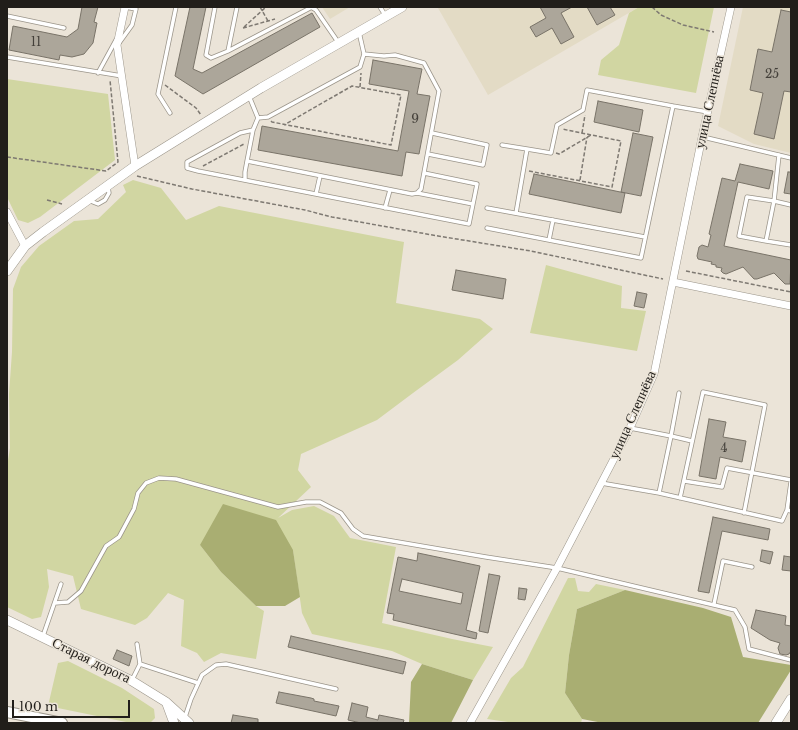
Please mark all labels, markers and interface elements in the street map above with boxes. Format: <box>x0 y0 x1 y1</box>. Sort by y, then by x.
house number: 11 <box>31 36 41 50</box>
street label: улица Слепнёва <box>692 54 728 150</box>
house number: 25 <box>765 68 779 82</box>
house number: 9 <box>411 113 419 127</box>
street label: улица Слепнёва <box>606 368 660 462</box>
house number: 4 <box>720 442 728 456</box>
street label: Старая дорога <box>49 635 133 687</box>
scale bar <box>14 692 132 718</box>
text: 100 m <box>19 699 58 714</box>

